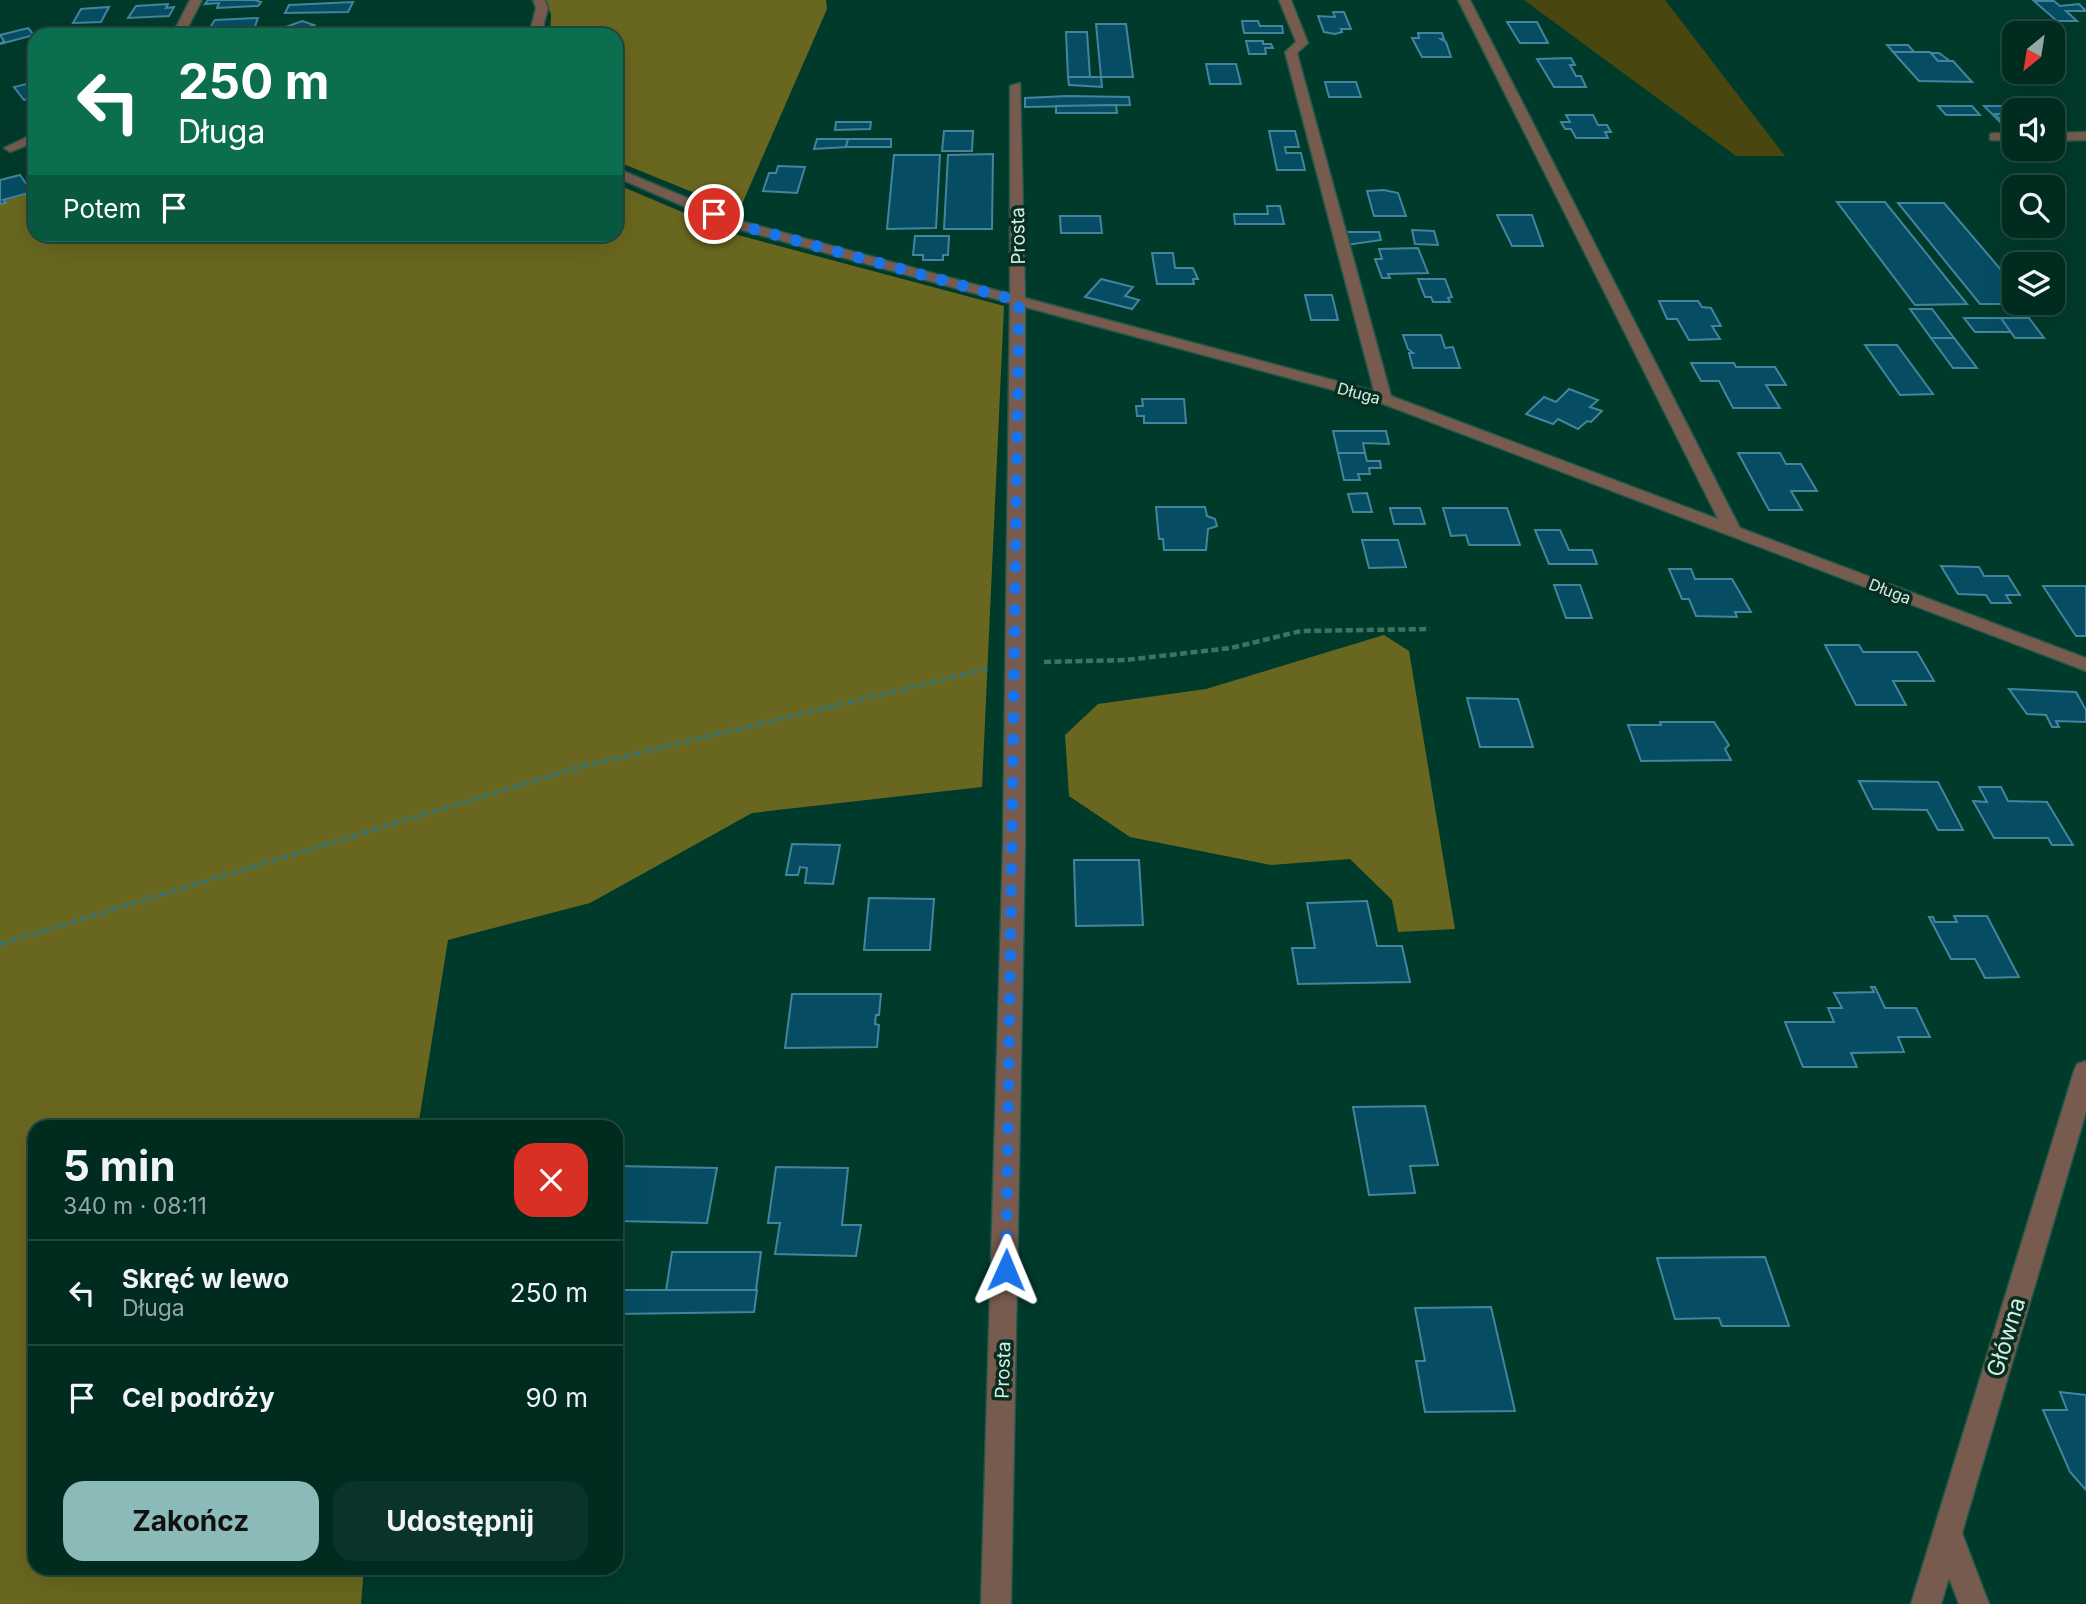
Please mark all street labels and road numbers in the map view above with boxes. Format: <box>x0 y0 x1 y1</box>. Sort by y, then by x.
street label: Prosta <box>1006 207 1030 265</box>
street label: Długa <box>1335 378 1383 408</box>
street label: Długa <box>1866 574 1914 608</box>
street label: Główna <box>1981 1294 2031 1380</box>
street label: Prosta <box>991 1341 1015 1399</box>

